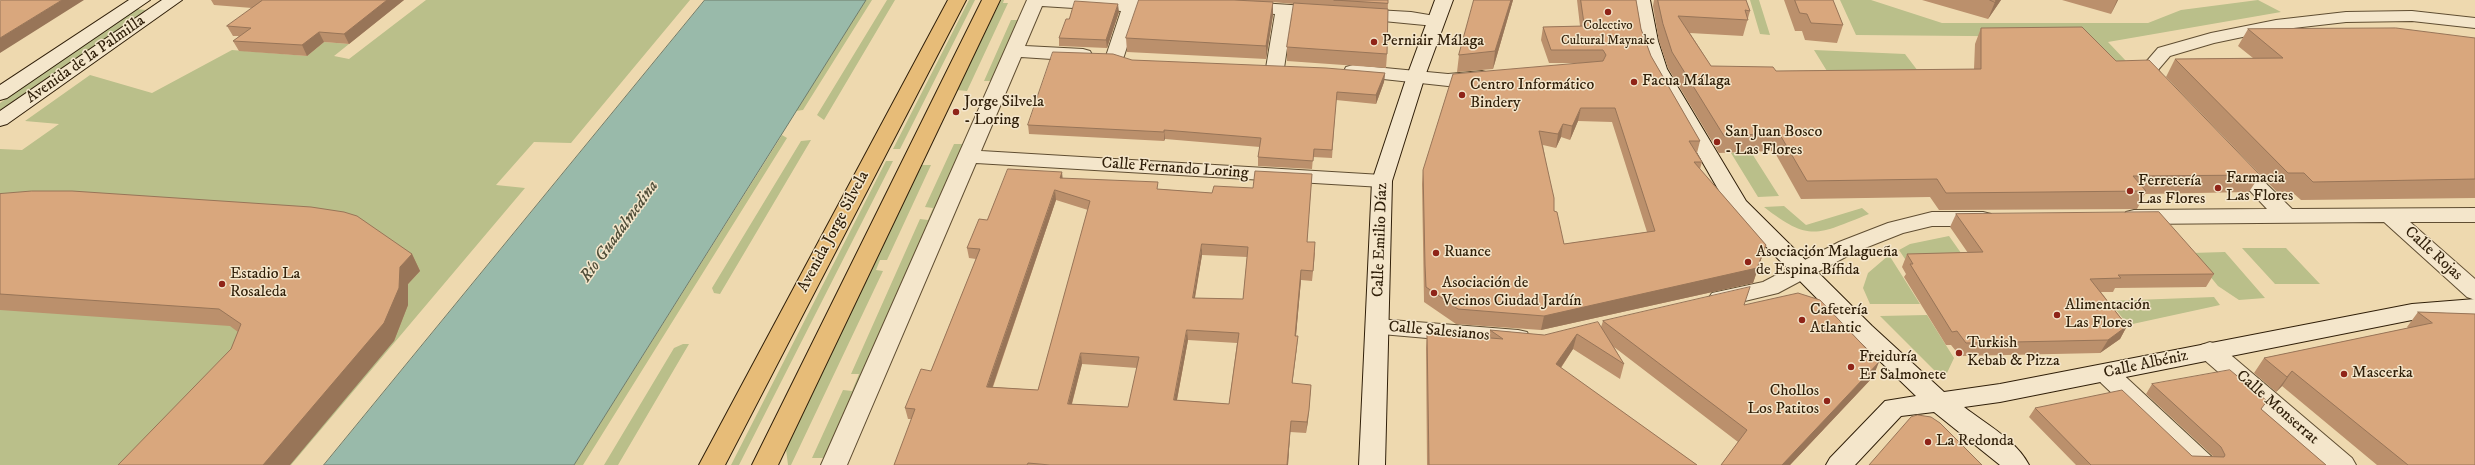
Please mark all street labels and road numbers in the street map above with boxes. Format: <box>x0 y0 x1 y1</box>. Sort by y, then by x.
street label: Avenida de la Palmilla <box>23 12 149 108</box>
street label: Calle Fernando Loring <box>1101 154 1249 184</box>
street label: Avenida Jorge Silvela <box>794 168 874 296</box>
street label: Calle Emilio Díaz <box>1369 182 1393 298</box>
street label: Calle Rojas <box>2400 223 2466 285</box>
street label: Calle Salesianos <box>1388 318 1490 346</box>
street label: Calle Albéniz <box>2102 347 2190 383</box>
street label: Calle Monserrat <box>2232 367 2322 449</box>

